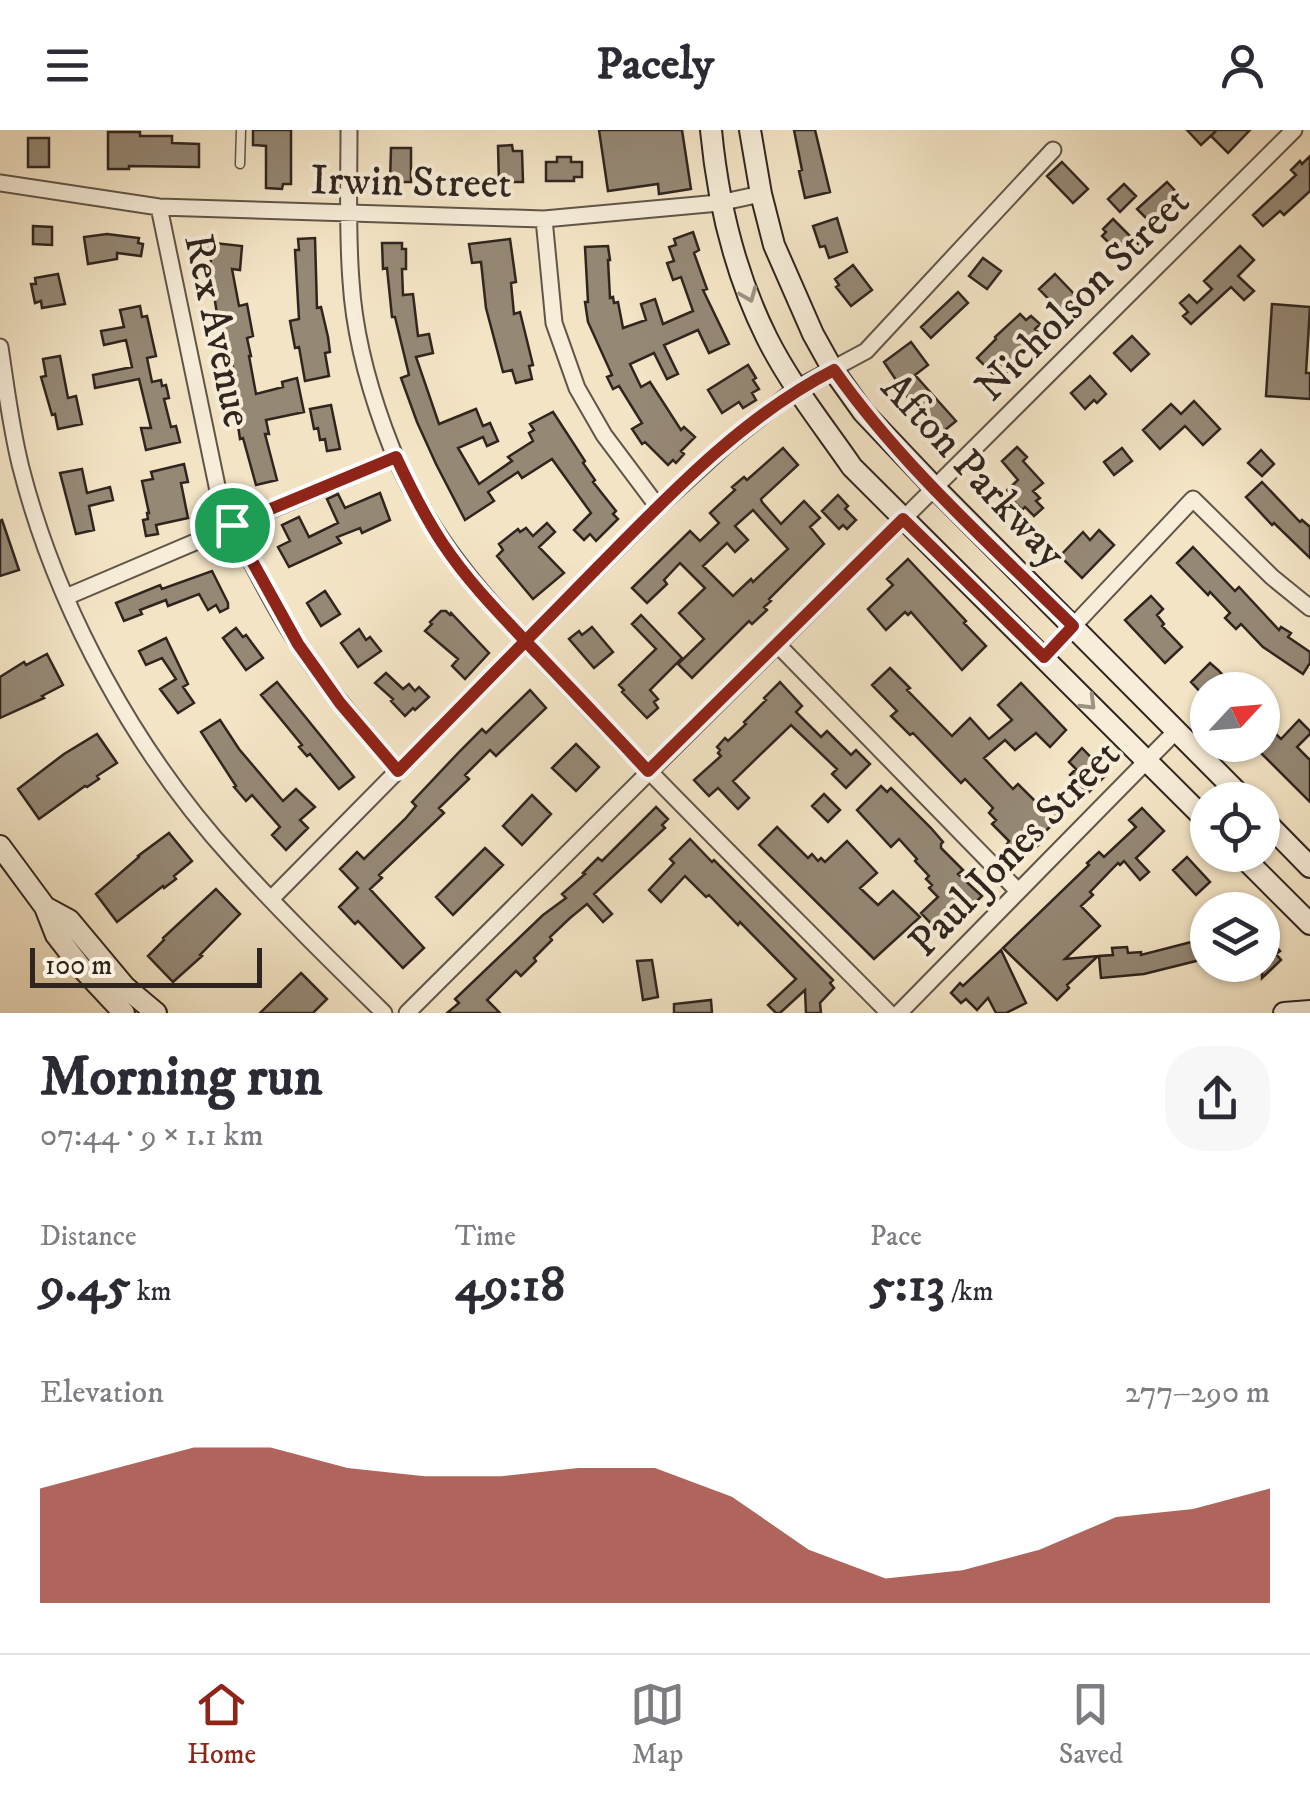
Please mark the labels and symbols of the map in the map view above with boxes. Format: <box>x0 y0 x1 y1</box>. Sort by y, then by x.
street label: Irwin Street <box>310 155 512 211</box>
street label: Nicholson Street <box>965 177 1201 413</box>
street label: Rex Avenue <box>171 229 263 432</box>
one-way arrow <box>738 286 758 303</box>
street label: Afton Parkway <box>869 363 1077 580</box>
pin <box>190 483 275 568</box>
north arrow <box>1190 672 1280 762</box>
one-way arrow <box>1077 691 1095 709</box>
street label: Paul Jones Street <box>898 730 1132 969</box>
scale bar <box>30 943 262 988</box>

